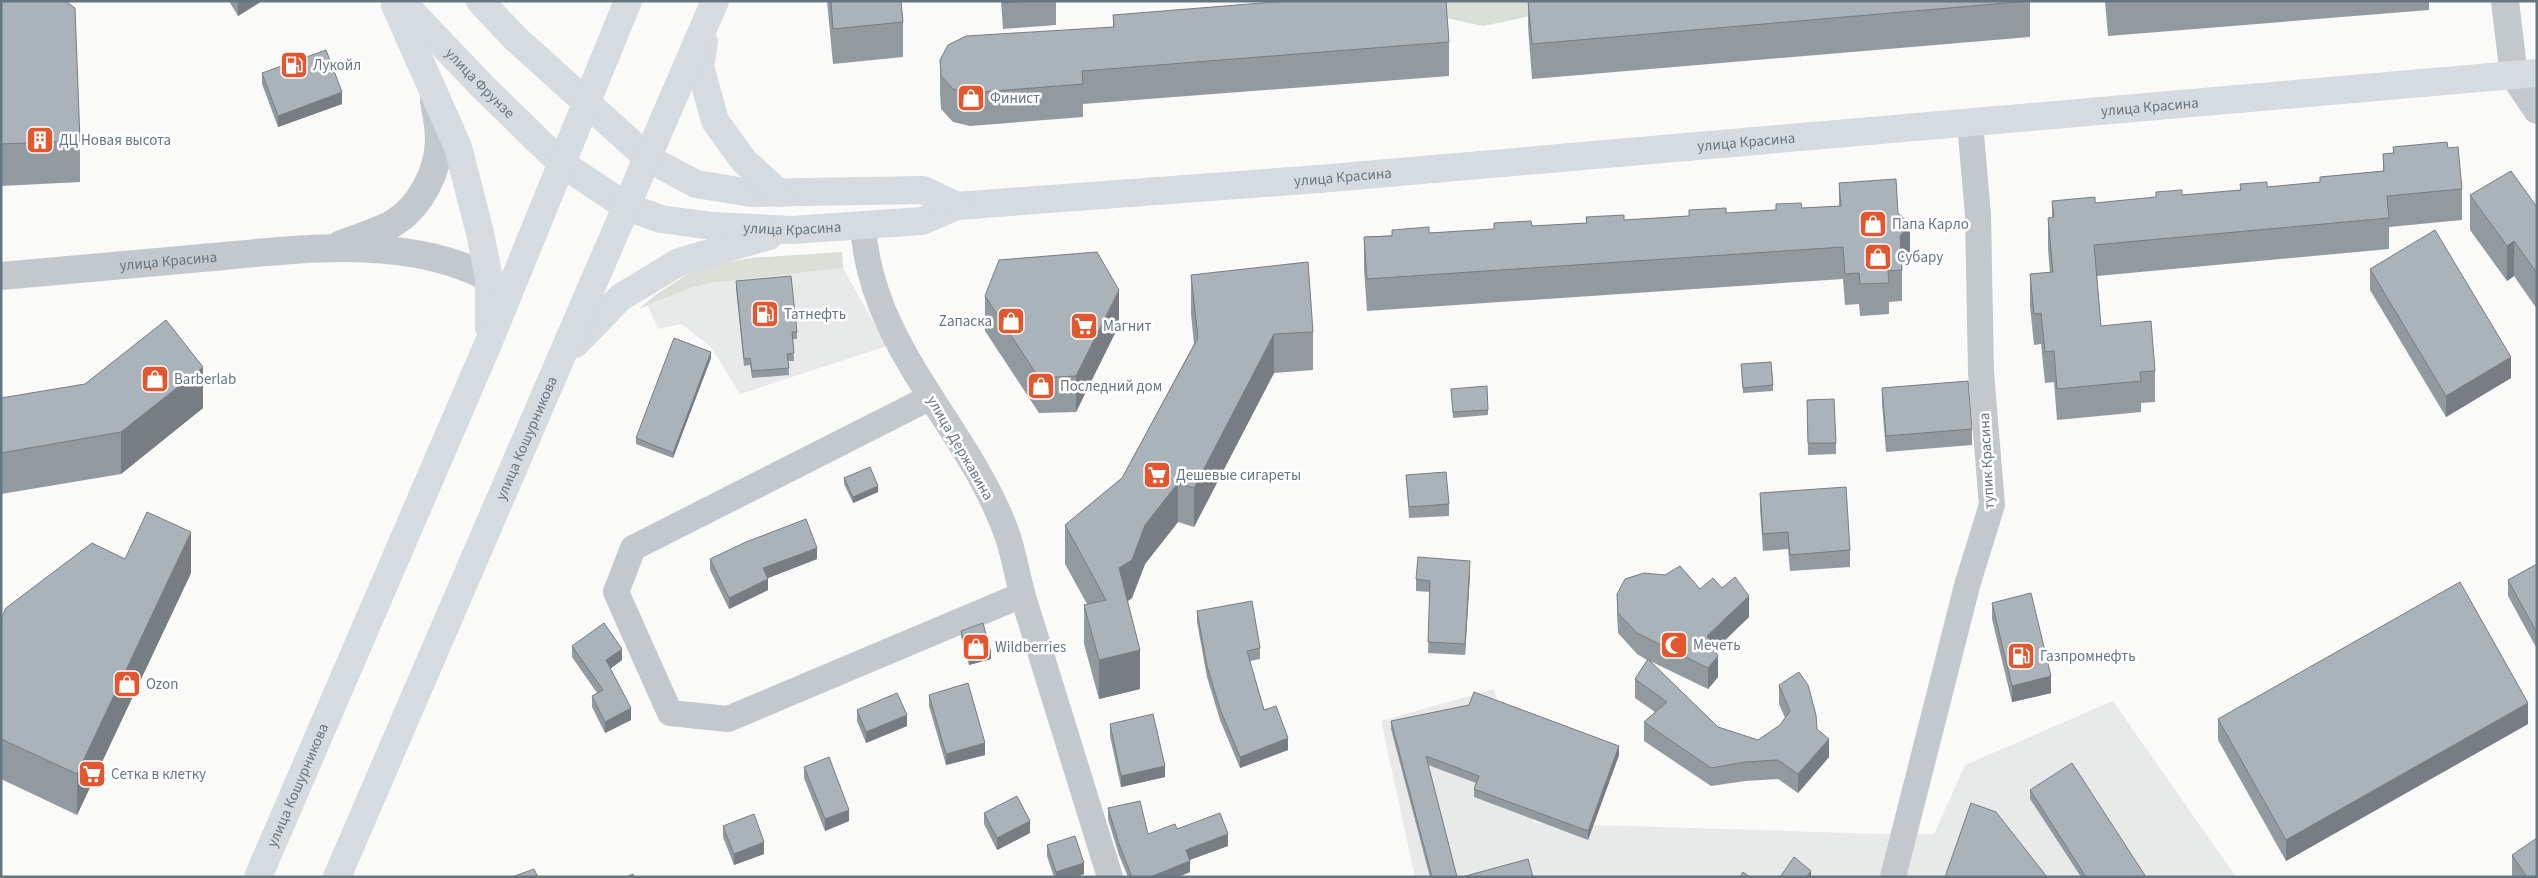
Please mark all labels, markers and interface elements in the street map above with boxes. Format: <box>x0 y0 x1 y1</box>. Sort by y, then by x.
street label: улица Фрунзе <box>441 43 520 123</box>
fuel station icon: Лукойл <box>279 50 309 80</box>
place label: Лукойл <box>313 55 361 76</box>
shop icon: Финист <box>956 83 986 113</box>
place label: Финист <box>990 88 1040 109</box>
street label: улица Красина <box>2100 92 2200 121</box>
building icon: ДЦ Новая высота <box>25 125 55 155</box>
street label: улица Красина <box>1697 127 1796 157</box>
place label: ДЦ Новая высота <box>59 130 171 151</box>
street label: улица Красина <box>1293 162 1393 191</box>
shop icon: Папа Карло <box>1858 209 1888 239</box>
place label: Папа Карло <box>1892 214 1969 235</box>
street label: улица Красина <box>743 216 842 241</box>
shop icon: Субару <box>1863 242 1893 272</box>
street label: улица Красина <box>119 246 218 276</box>
place label: Субару <box>1897 247 1943 268</box>
fuel station icon: Татнефть <box>750 299 780 329</box>
place label: Татнефть <box>784 304 846 325</box>
shop icon: Zапаска <box>996 306 1026 336</box>
place label: Zапаска <box>939 311 992 332</box>
supermarket icon: Магнит <box>1069 311 1099 341</box>
place label: Магнит <box>1103 316 1152 337</box>
shop icon: Barberlab <box>140 364 170 394</box>
place label: Barberlab <box>174 369 236 390</box>
shop icon: Последний дом <box>1026 371 1056 401</box>
street label: улица Кошурникова <box>490 373 562 503</box>
place label: Последний дом <box>1060 376 1162 397</box>
street label: улица Державина <box>922 392 998 504</box>
street label: тупик Красина <box>1974 412 2000 510</box>
supermarket icon: Дешевые сигареты <box>1142 460 1172 490</box>
place label: Дешевые сигареты <box>1176 465 1301 486</box>
mosque icon: Мечеть <box>1659 630 1689 660</box>
shop icon: Wildberries <box>961 632 991 662</box>
place label: Мечеть <box>1693 635 1741 656</box>
place label: Wildberries <box>995 637 1066 658</box>
fuel station icon: Газпромнефть <box>2006 641 2036 671</box>
place label: Газпромнефть <box>2040 646 2136 667</box>
shop icon: Ozon <box>112 669 142 699</box>
place label: Ozon <box>146 674 178 695</box>
street label: улица Кошурникова <box>262 720 334 850</box>
supermarket icon: Сетка в клетку <box>77 759 107 789</box>
place label: Сетка в клетку <box>111 764 206 785</box>

